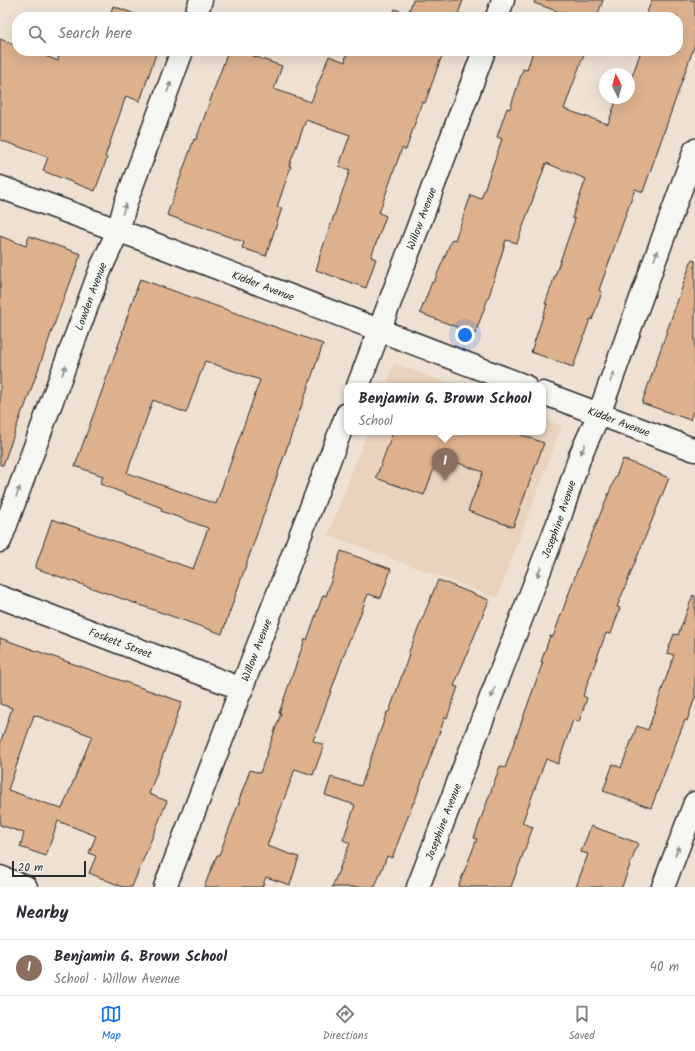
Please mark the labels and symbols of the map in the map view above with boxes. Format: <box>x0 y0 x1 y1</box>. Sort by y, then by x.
north arrow <box>599 68 635 104</box>
one-way arrow <box>166 81 172 93</box>
street label: Willow Avenue <box>402 185 442 253</box>
one-way arrow <box>121 203 127 215</box>
one-way arrow <box>654 248 660 260</box>
street label: Lowden Avenue <box>71 259 112 333</box>
street label: Kidder Avenue <box>229 266 297 307</box>
your location <box>455 325 475 345</box>
one-way arrow <box>61 363 67 375</box>
one-way arrow <box>609 370 615 382</box>
street label: Kidder Avenue <box>585 402 652 442</box>
one-way arrow <box>580 444 586 455</box>
pin: 1 <box>432 448 458 481</box>
street label: Josephine Avenue <box>537 478 581 561</box>
one-way arrow <box>16 485 22 497</box>
one-way arrow <box>536 566 542 578</box>
street label: Willow Avenue <box>237 616 277 684</box>
street label: Foskett Street <box>86 624 155 664</box>
one-way arrow <box>489 688 495 700</box>
street label: Josephine Avenue <box>421 781 467 863</box>
one-way arrow <box>674 844 680 856</box>
scale bar <box>12 859 86 878</box>

